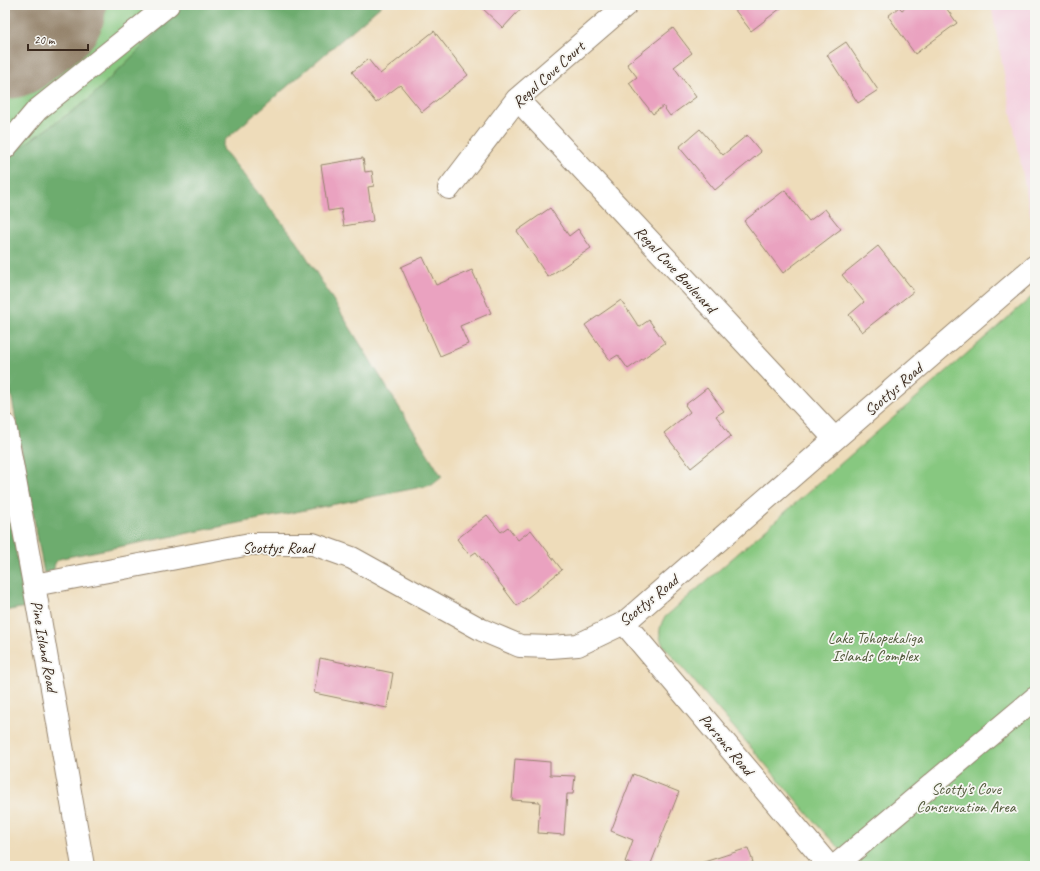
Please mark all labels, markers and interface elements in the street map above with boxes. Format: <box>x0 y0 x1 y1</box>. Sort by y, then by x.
scale bar <box>28 26 88 52</box>
text: 20 m <box>34 32 56 48</box>
street label: Regal Cove Court <box>508 36 590 112</box>
street label: Regal Cove Boulevard <box>630 222 722 319</box>
street label: Scottys Road <box>860 357 929 421</box>
street label: Scottys Road <box>243 538 316 558</box>
street label: Scottys Road <box>615 569 685 631</box>
street label: Pine Island Road <box>26 599 62 696</box>
park label: Lake Tohopekaliga Islands Complex <box>828 628 924 666</box>
street label: Parsons Road <box>695 710 760 782</box>
park label: Scotty's Cove Conservation Area <box>916 779 1017 817</box>

